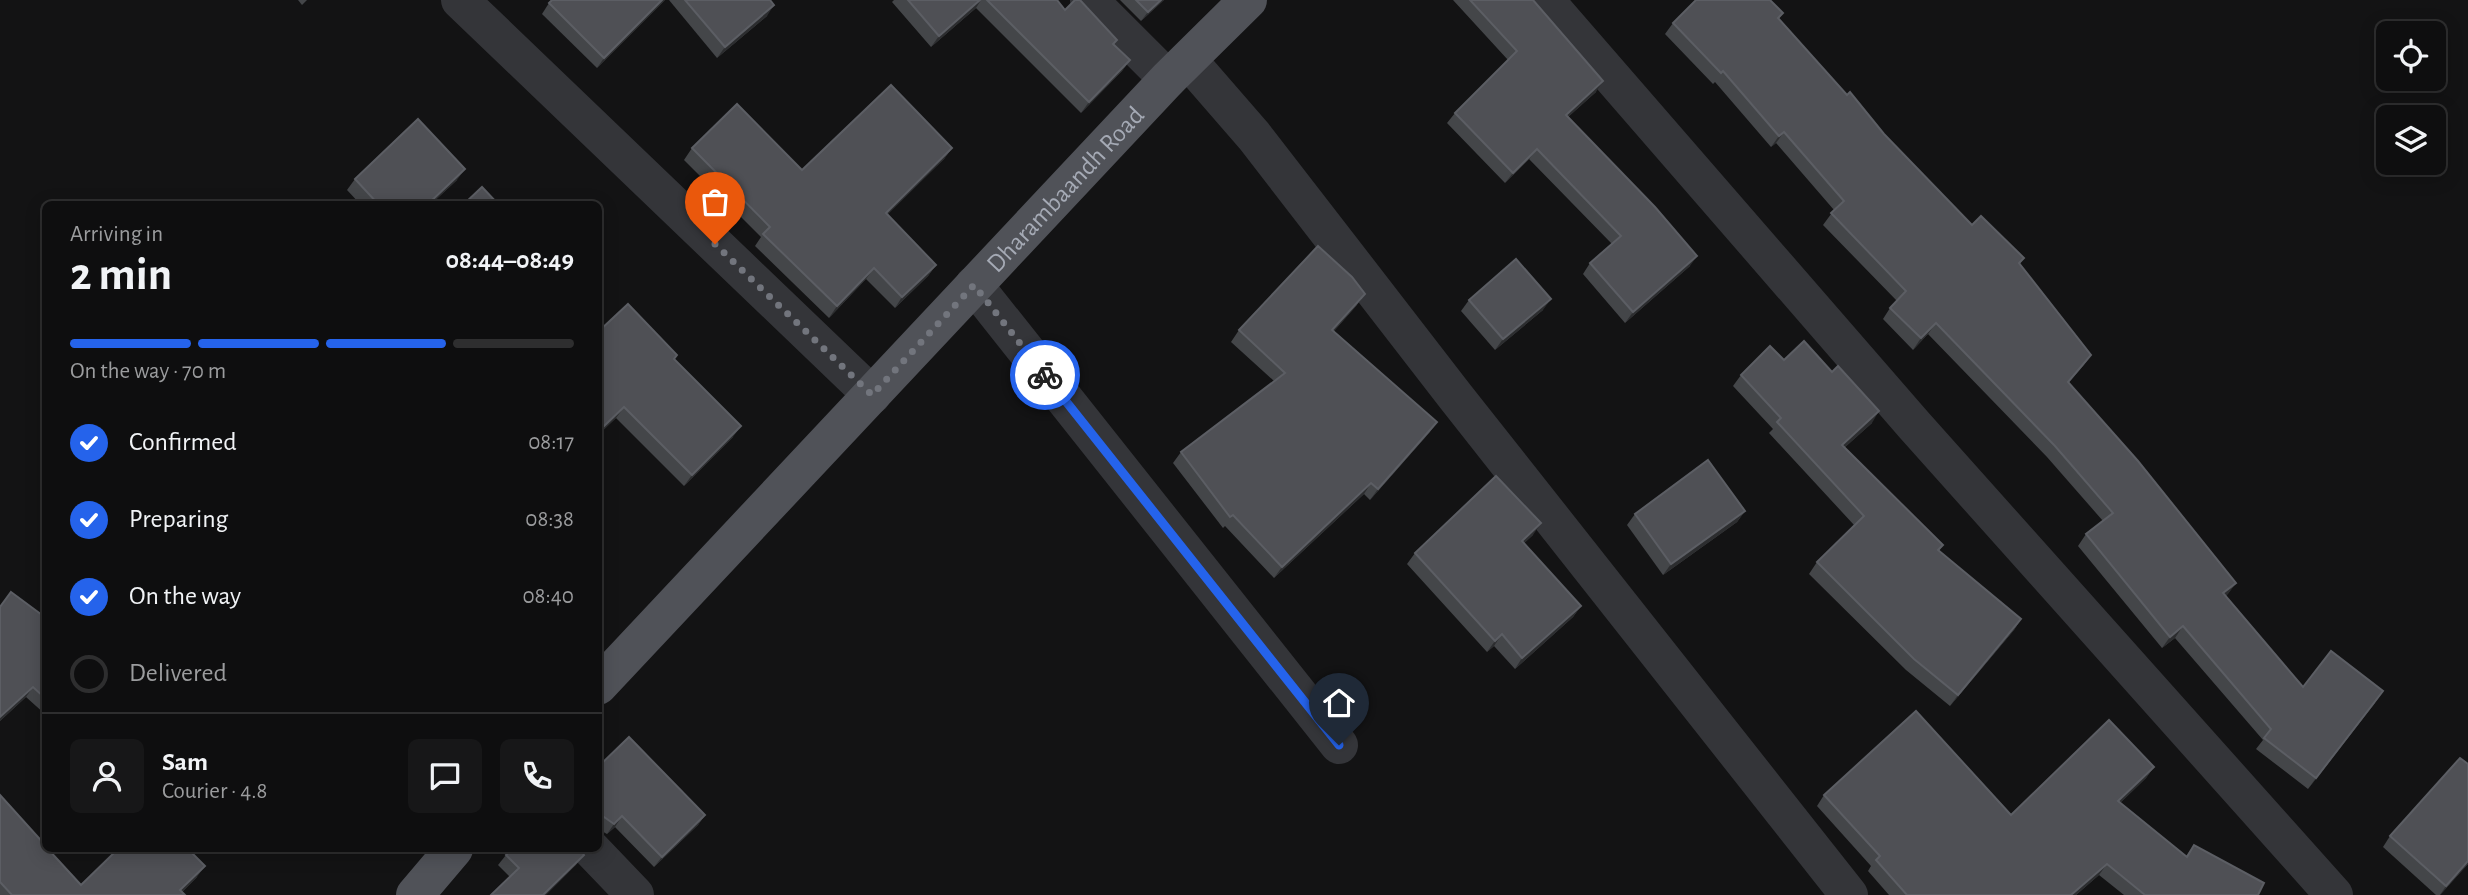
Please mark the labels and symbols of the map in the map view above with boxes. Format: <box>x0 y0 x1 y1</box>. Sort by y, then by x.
street label: Dharambaandh Road <box>982 102 1149 277</box>
pin <box>685 172 745 244</box>
courier <box>1010 340 1080 410</box>
pin <box>1309 673 1369 745</box>

